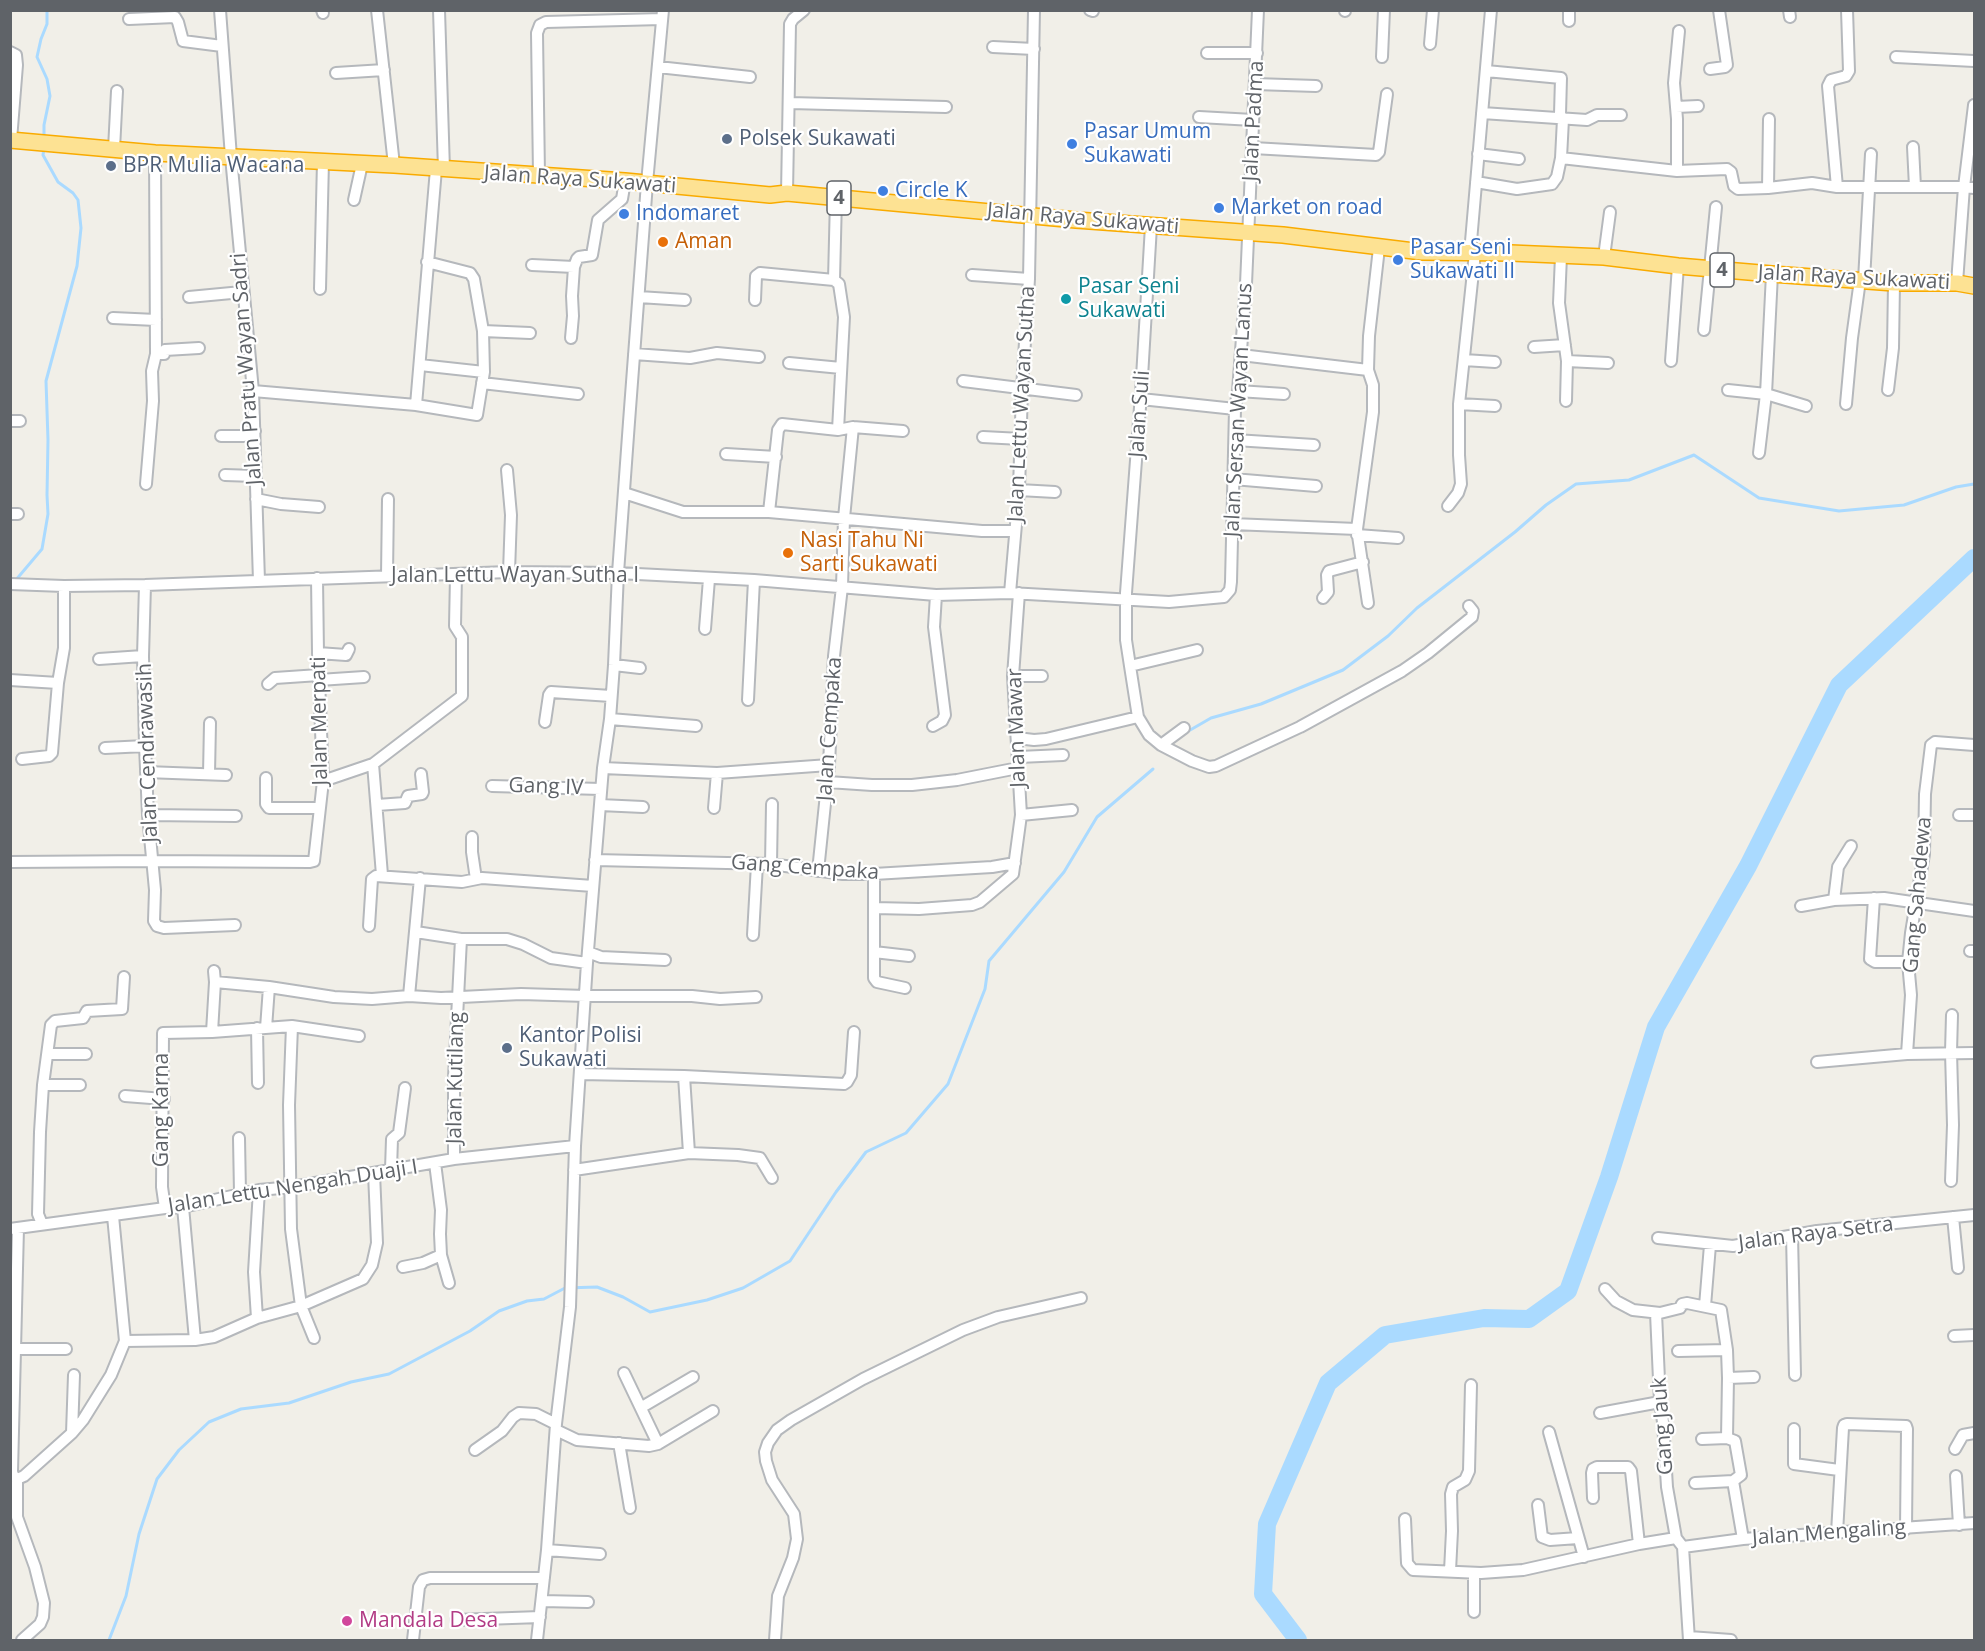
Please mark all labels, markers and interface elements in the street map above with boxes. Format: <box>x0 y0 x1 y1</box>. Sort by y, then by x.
street label: Jalan Padma <box>1238 60 1270 182</box>
place label: Pasar Umum Sukawati <box>1084 119 1211 169</box>
place label: Polsek Sukawati <box>739 126 896 152</box>
marker: Polsek Sukawati <box>720 132 734 146</box>
marker: Pasar Umum Sukawati <box>1065 137 1079 151</box>
place label: BPR Mulia Wacana <box>123 153 304 179</box>
marker: BPR Mulia Wacana <box>104 159 118 173</box>
street label: Jalan Raya Sukawati <box>483 161 677 199</box>
place label: Circle K <box>895 178 968 204</box>
road number: 4 <box>827 181 851 215</box>
marker: Circle K <box>876 184 890 198</box>
place label: Market on road <box>1231 195 1383 221</box>
street label: Jalan Raya Sukawati <box>986 198 1180 240</box>
place label: Indomaret <box>636 201 739 227</box>
marker: Market on road <box>1212 201 1226 215</box>
marker: Indomaret <box>617 207 631 221</box>
place label: Aman <box>675 229 732 255</box>
marker: Aman <box>656 235 670 249</box>
place label: Pasar Seni Sukawati II <box>1410 235 1515 285</box>
street label: Jalan Pratu Wayan Sadri <box>226 252 268 486</box>
marker: Pasar Seni Sukawati II <box>1391 253 1405 267</box>
road number: 4 <box>1710 253 1734 287</box>
street label: Jalan Raya Sukawati <box>1757 260 1951 296</box>
place label: Pasar Seni Sukawati <box>1078 274 1180 324</box>
street label: Jalan Sersan Wayan Lanus <box>1220 282 1258 538</box>
street label: Jalan Lettu Wayan Sutha <box>1003 285 1041 523</box>
marker: Pasar Seni Sukawati <box>1059 292 1073 306</box>
street label: Jalan Suli <box>1124 369 1156 459</box>
place label: Nasi Tahu Ni Sarti Sukawati <box>800 528 938 578</box>
marker: Nasi Tahu Ni Sarti Sukawati <box>781 546 795 560</box>
street label: Jalan Lettu Wayan Sutha I <box>391 563 639 589</box>
street label: Jalan Merpati <box>306 656 334 786</box>
street label: Jalan Cempaka <box>812 656 848 802</box>
street label: Jalan Cendrawasih <box>132 663 164 843</box>
street label: Jalan Mawar <box>1002 668 1032 788</box>
street label: Gang IV <box>508 773 584 801</box>
street label: Gang Sahadewa <box>1899 816 1937 974</box>
street label: Gang Cempaka <box>730 850 880 886</box>
street label: Jalan Kutilang <box>442 1012 470 1144</box>
place label: Kantor Polisi Sukawati <box>519 1023 642 1073</box>
marker: Kantor Polisi Sukawati <box>500 1041 514 1055</box>
street label: Gang Karna <box>149 1053 175 1167</box>
street label: Jalan Lettu Nengah Duaji I <box>166 1155 420 1219</box>
street label: Jalan Raya Setra <box>1737 1212 1895 1256</box>
street label: Gang Jauk <box>1647 1376 1679 1476</box>
street label: Jalan Mengaling <box>1751 1515 1907 1551</box>
place label: Mandala Desa <box>359 1608 498 1634</box>
marker: Mandala Desa <box>340 1614 354 1628</box>

